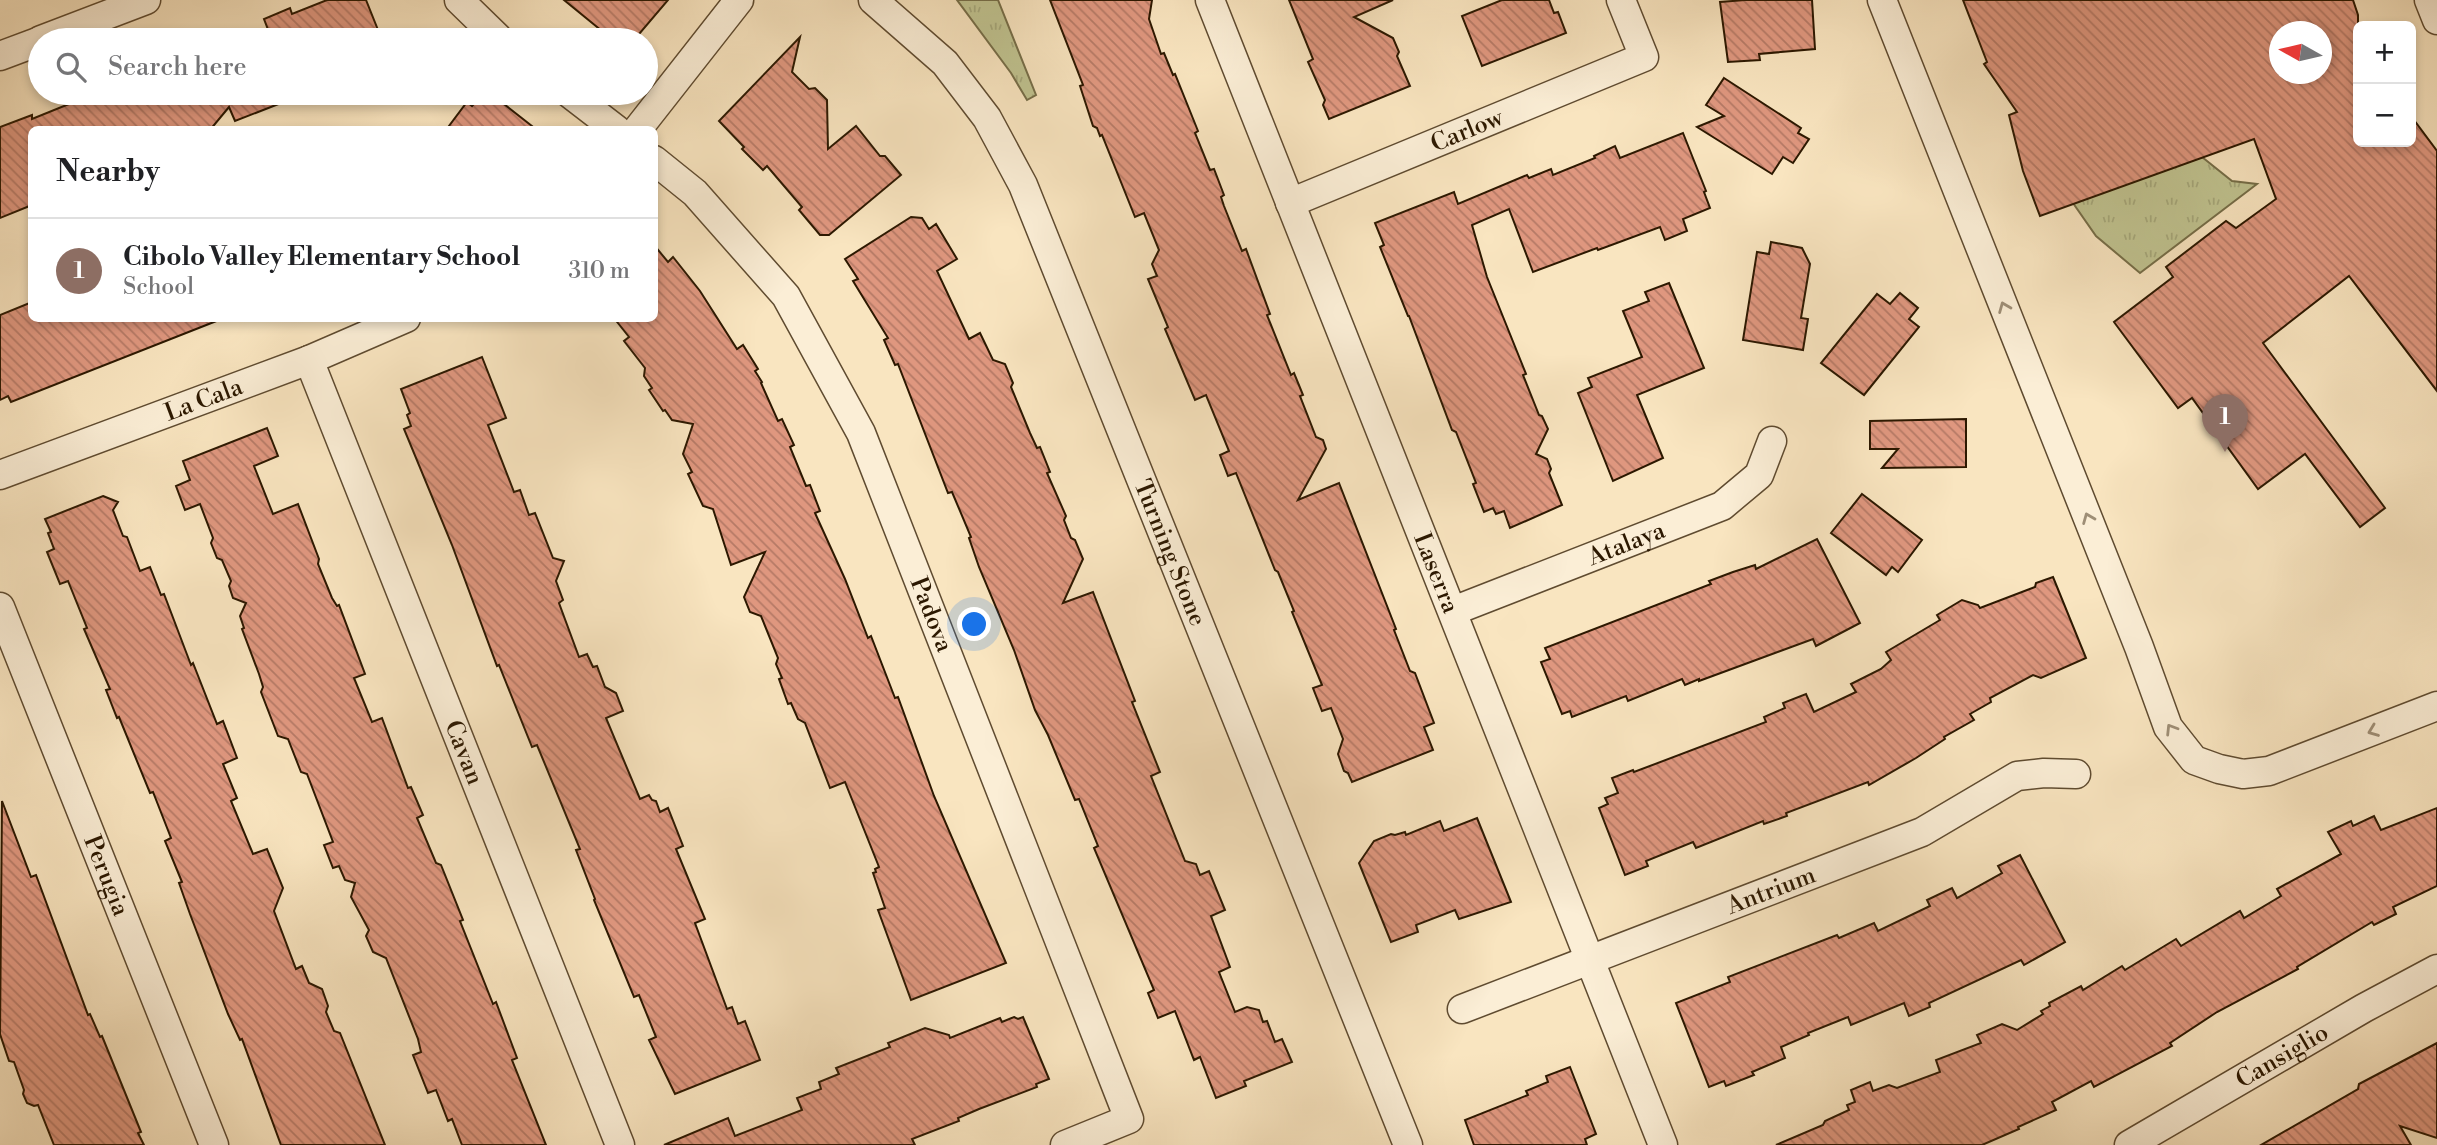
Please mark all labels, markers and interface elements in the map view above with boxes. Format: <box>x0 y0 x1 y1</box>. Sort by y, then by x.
north arrow <box>2269 21 2332 84</box>
map controls <box>2353 21 2416 147</box>
button: + <box>2353 21 2416 84</box>
search box <box>28 28 658 105</box>
icon: search <box>52 48 90 86</box>
text: Search here <box>108 51 247 83</box>
button: − <box>2353 84 2416 147</box>
street label: Carlow <box>1426 102 1509 159</box>
text: Nearby <box>56 153 160 191</box>
text: Cibolo Valley Elementary School <box>123 241 520 273</box>
text: 1 <box>73 257 85 285</box>
text: 310 m <box>569 257 630 285</box>
text: School <box>123 273 194 301</box>
one-way arrow <box>1998 301 2012 313</box>
street label: La Cala <box>161 372 248 428</box>
pin: 1 <box>2202 394 2248 452</box>
street label: Turning Stone <box>1127 475 1212 631</box>
one-way arrow <box>2082 513 2096 525</box>
street label: Atalaya <box>1583 515 1670 573</box>
street label: Laserra <box>1406 529 1465 619</box>
street label: Padova <box>903 573 959 657</box>
your location <box>957 607 991 641</box>
street label: Cavan <box>437 716 490 789</box>
one-way arrow <box>2368 722 2380 736</box>
one-way arrow <box>2167 724 2180 737</box>
street label: Perugia <box>76 831 136 921</box>
street label: Antrium <box>1722 860 1820 922</box>
street label: Cansiglio <box>2231 1018 2334 1095</box>

